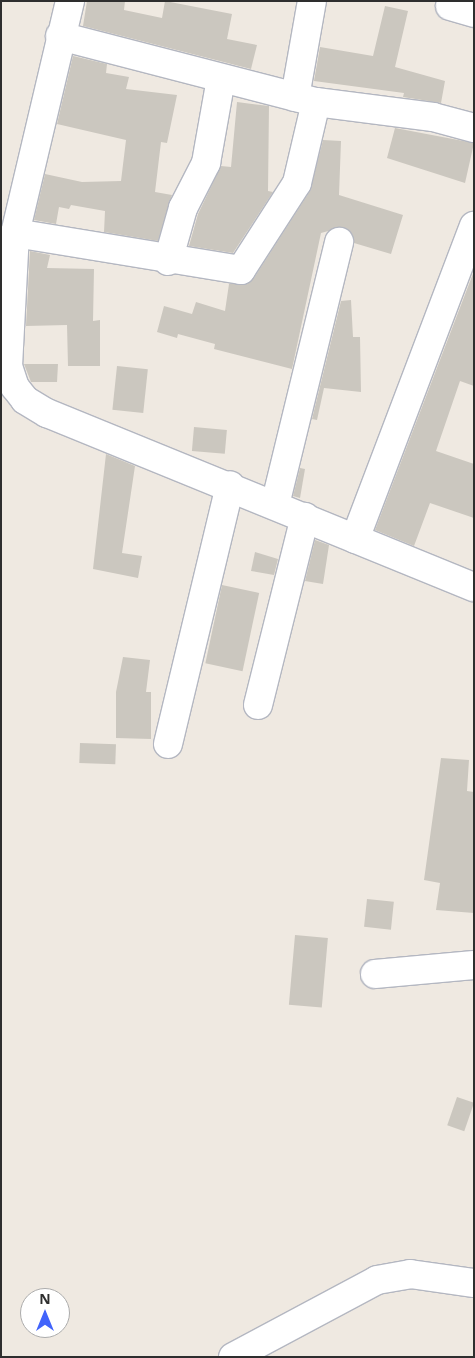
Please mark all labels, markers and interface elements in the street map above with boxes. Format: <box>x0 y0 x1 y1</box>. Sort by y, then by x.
north arrow <box>20 1288 70 1338</box>
text: N <box>39 1289 51 1308</box>

